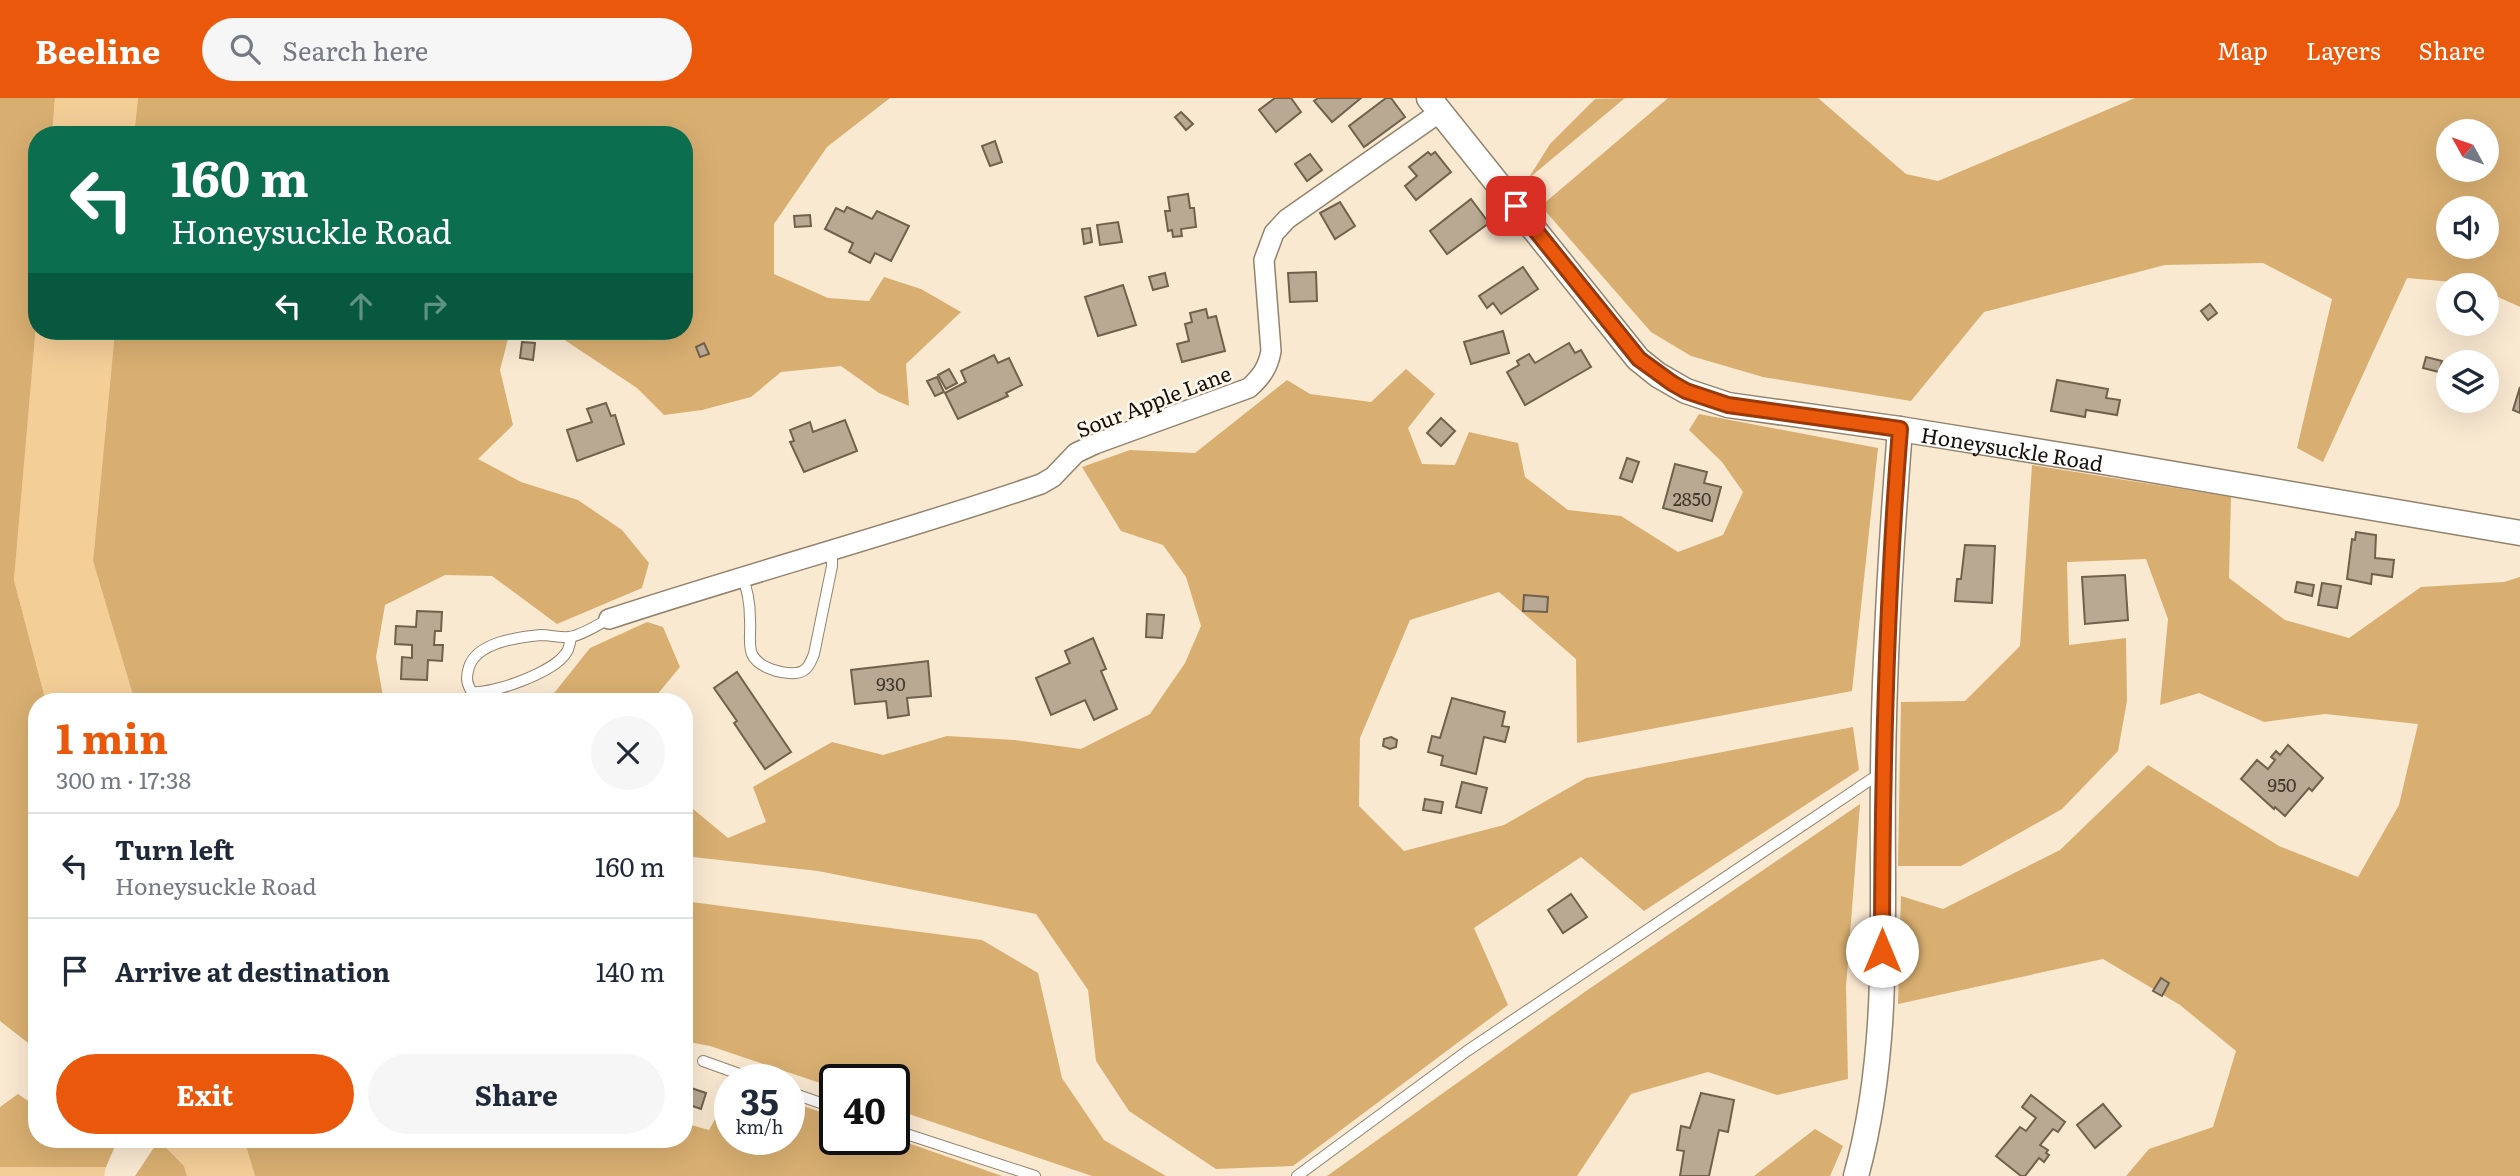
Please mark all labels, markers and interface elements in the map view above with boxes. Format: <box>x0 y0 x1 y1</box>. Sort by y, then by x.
search box <box>202 18 692 81</box>
text: Beeline <box>35 25 160 74</box>
icon: search <box>226 30 264 68</box>
text: Search here <box>282 30 428 69</box>
text: Map <box>2217 32 2268 67</box>
text: Layers <box>2306 32 2380 67</box>
text: Share <box>2418 32 2485 67</box>
north arrow <box>2436 119 2499 182</box>
map controls <box>2436 119 2499 413</box>
text: 160 m <box>171 139 309 212</box>
icon: left <box>56 154 147 245</box>
pin <box>1486 176 1546 236</box>
icon: arrive <box>1497 187 1535 225</box>
button: sound <box>2436 196 2499 259</box>
text: Honeysuckle Road <box>171 206 452 254</box>
button: search <box>2436 273 2499 336</box>
icon: left <box>269 287 307 325</box>
icon: ahead <box>342 287 380 325</box>
icon: right <box>415 287 453 325</box>
button: layers <box>2436 350 2499 413</box>
street label: Sour Apple Lane <box>1071 356 1235 444</box>
street label: Honeysuckle Road <box>1919 417 2106 477</box>
house number: 2850 <box>1673 485 1711 512</box>
house number: 930 <box>876 670 906 697</box>
text: 1 min <box>56 705 168 767</box>
button: close <box>591 716 665 790</box>
text: 300 m · 17:38 <box>56 762 191 796</box>
house number: 950 <box>2268 771 2296 798</box>
text: Turn left <box>115 829 234 868</box>
text: 160 m <box>595 846 665 885</box>
icon: left <box>56 847 94 885</box>
text: Honeysuckle Road <box>115 868 317 902</box>
position arrow <box>1845 914 1919 988</box>
text: Arrive at destination <box>115 951 390 990</box>
text: 140 m <box>596 951 665 990</box>
icon: arrive <box>56 952 94 990</box>
button: Exit <box>56 1054 354 1134</box>
button: Share <box>368 1054 665 1134</box>
speed limit sign: 40 <box>819 1064 910 1155</box>
text: 35 <box>740 1074 779 1126</box>
text: km/h <box>736 1113 783 1140</box>

